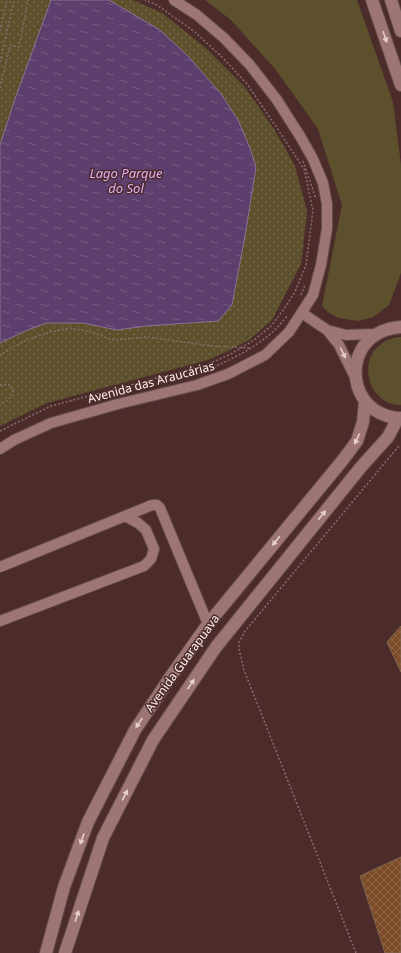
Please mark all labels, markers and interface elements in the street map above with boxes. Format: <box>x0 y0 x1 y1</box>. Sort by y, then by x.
one-way arrow <box>382 31 388 43</box>
water label: Lago Parque do Sol <box>89 164 163 197</box>
one-way arrow <box>340 347 346 359</box>
street label: Avenida das Araucárias <box>86 357 217 407</box>
one-way arrow <box>353 434 359 446</box>
one-way arrow <box>318 510 327 520</box>
one-way arrow <box>272 536 281 547</box>
street label: Avenida Guarapuava <box>141 611 223 715</box>
one-way arrow <box>187 679 195 689</box>
one-way arrow <box>135 718 143 728</box>
one-way arrow <box>122 790 128 801</box>
one-way arrow <box>78 834 84 846</box>
one-way arrow <box>74 910 80 922</box>

